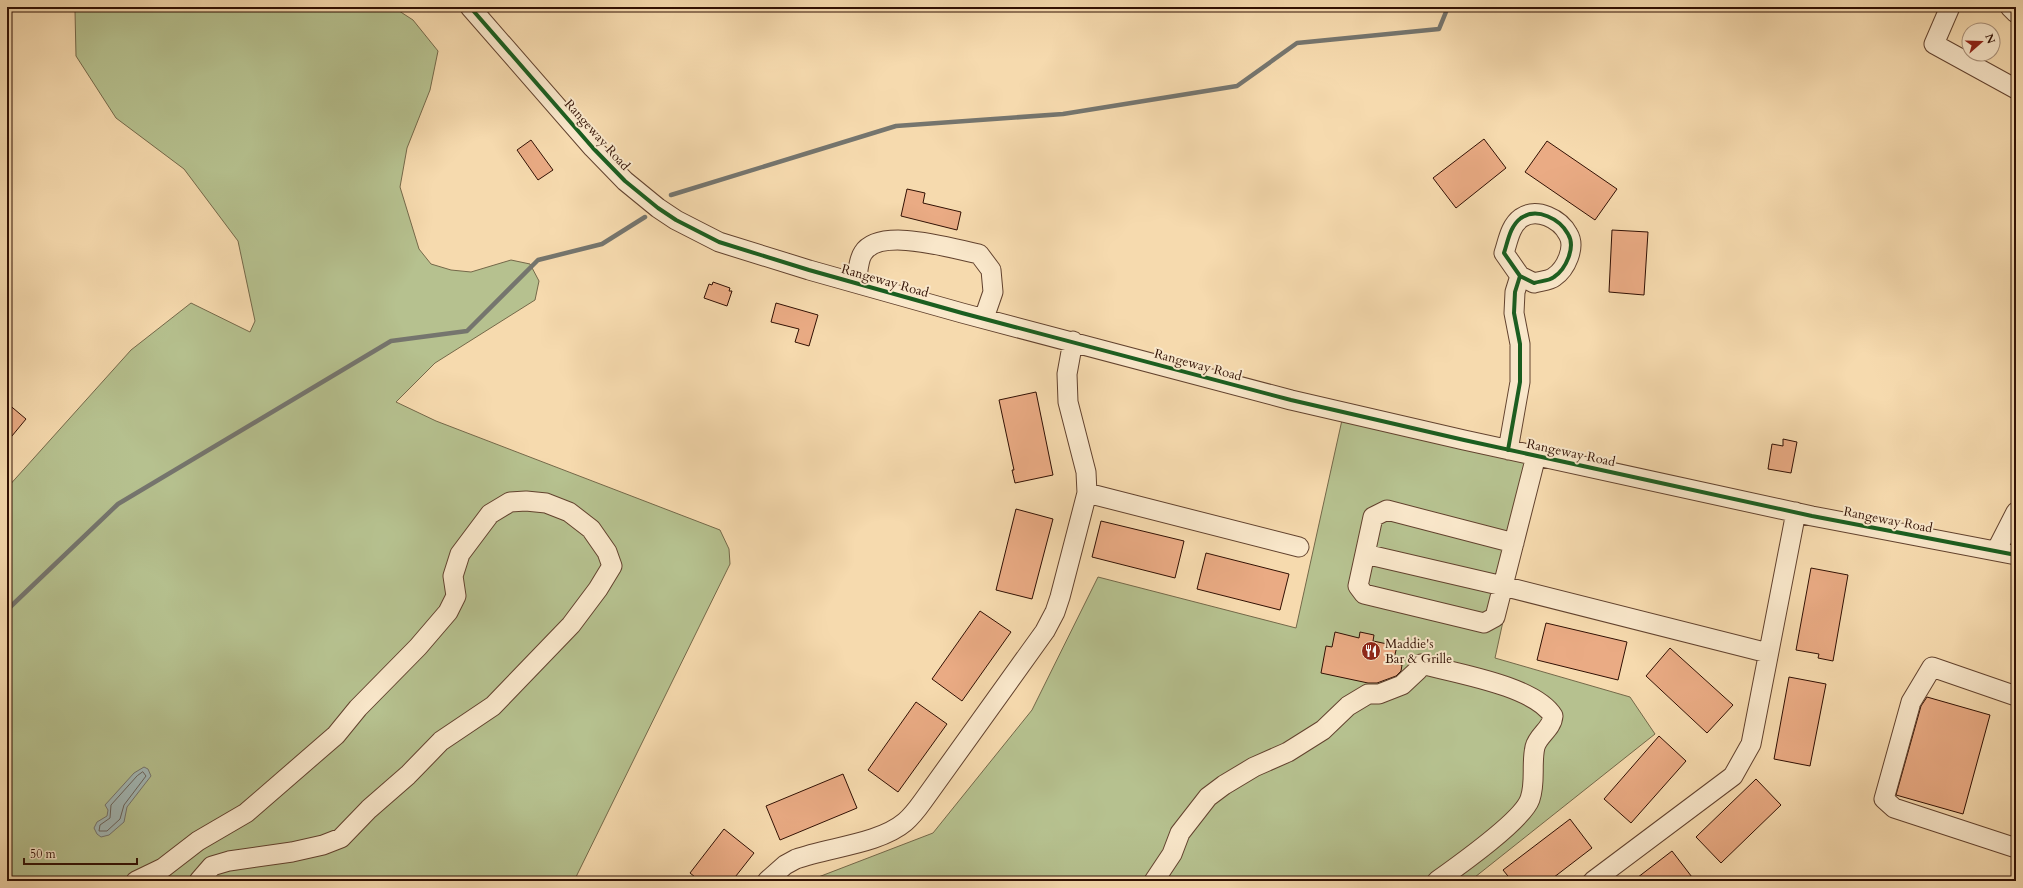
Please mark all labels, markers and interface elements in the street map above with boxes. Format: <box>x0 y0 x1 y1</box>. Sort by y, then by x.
north arrow <box>1961 22 2001 62</box>
text: N <box>1981 32 1999 46</box>
street label: Rangeway Road <box>560 95 634 175</box>
street label: Rangeway Road <box>839 260 931 302</box>
street label: Rangeway Road <box>1152 345 1244 385</box>
street label: Rangeway Road <box>1525 435 1617 471</box>
street label: Rangeway Road <box>1842 503 1934 537</box>
place label: Maddie's Bar & Grille <box>1385 635 1452 668</box>
restaurant icon: Maddie's Bar & Grille <box>1360 640 1382 662</box>
scale bar <box>24 840 137 866</box>
text: 50 m <box>30 846 57 862</box>

